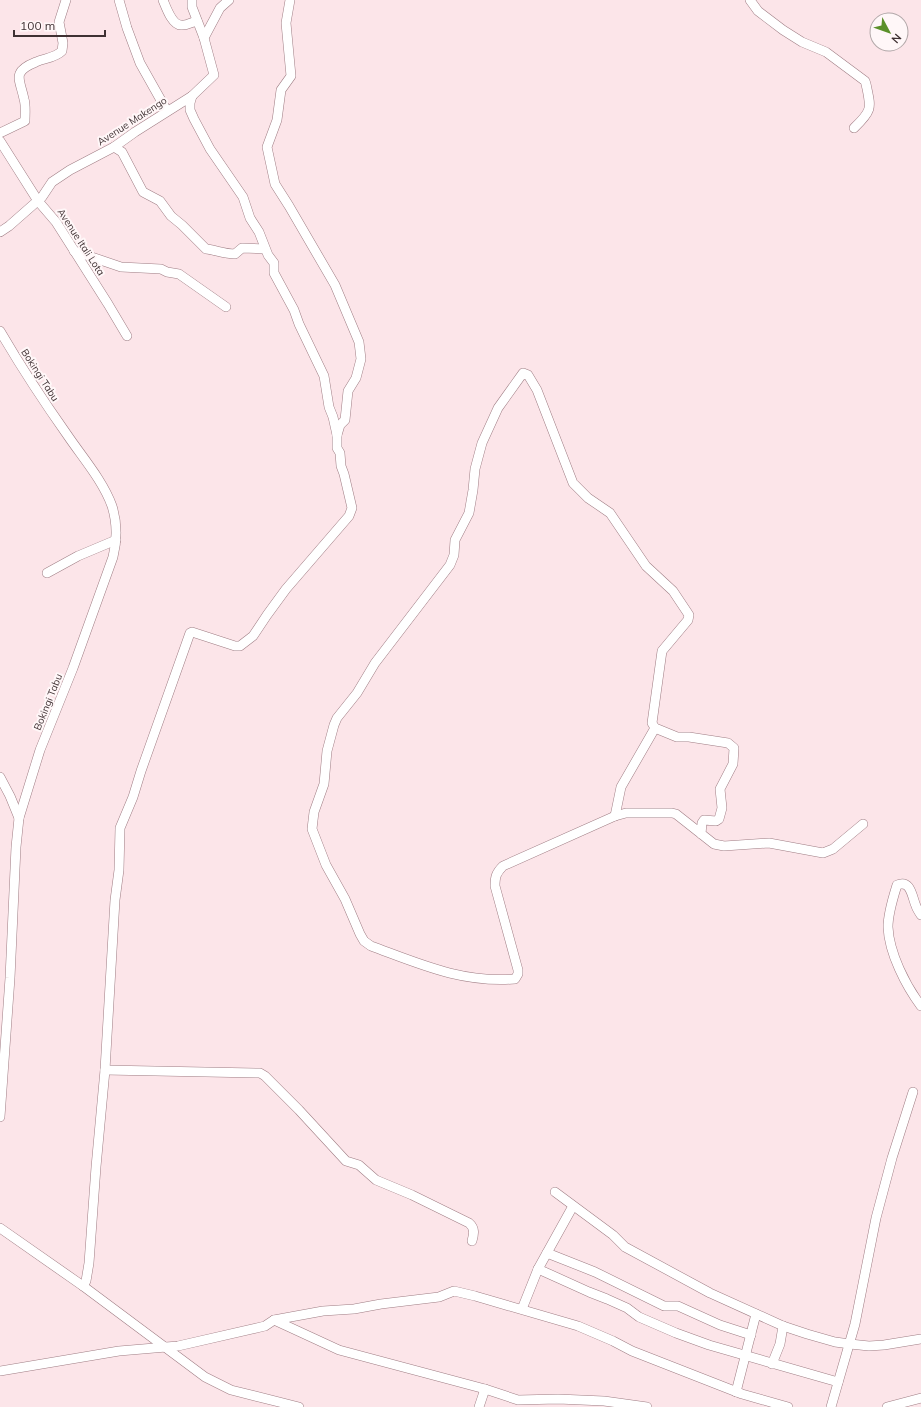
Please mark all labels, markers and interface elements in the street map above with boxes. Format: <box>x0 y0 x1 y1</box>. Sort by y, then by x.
scale bar <box>14 12 105 38</box>
north arrow <box>869 12 909 52</box>
text: 100 m <box>20 18 55 33</box>
text: N <box>889 31 905 46</box>
street label: Avenue Makengo <box>95 94 169 148</box>
street label: Avenue Itali Lota <box>54 206 108 278</box>
street label: Bokingi Tabu <box>18 346 62 404</box>
street label: Bokingi Tabu <box>31 672 65 732</box>

